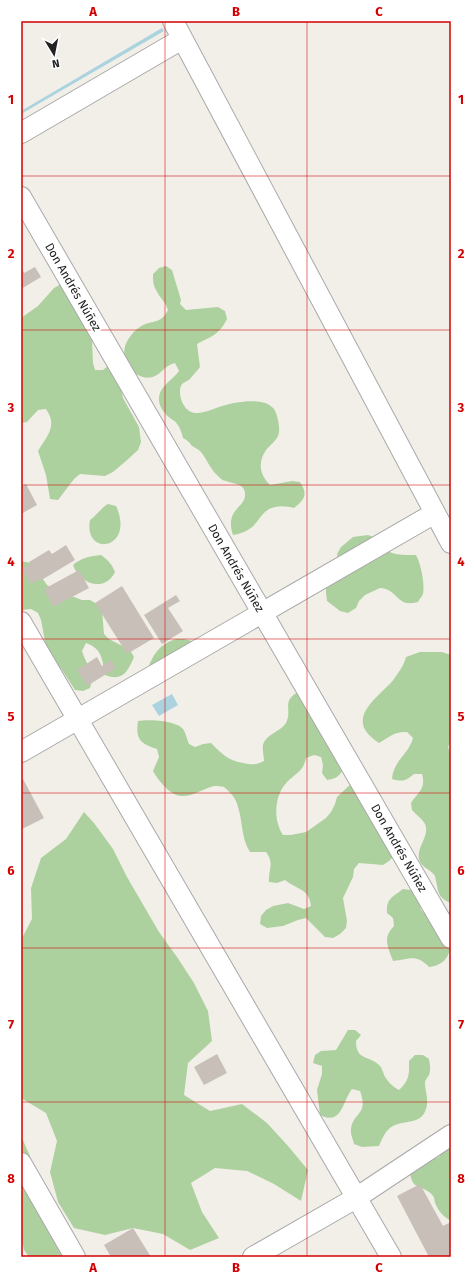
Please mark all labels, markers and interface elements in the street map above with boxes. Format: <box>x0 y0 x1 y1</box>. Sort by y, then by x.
text: A <box>88 4 97 19</box>
text: B <box>232 4 240 19</box>
text: C <box>375 4 383 19</box>
north arrow <box>34 34 74 74</box>
text: N <box>51 56 60 70</box>
text: 1 <box>8 92 14 107</box>
text: 1 <box>458 92 464 107</box>
street label: Don Andrés Núñez <box>42 240 104 334</box>
text: 2 <box>8 246 15 261</box>
text: 2 <box>458 246 465 261</box>
text: 3 <box>7 400 15 415</box>
text: 3 <box>457 400 465 415</box>
street label: Don Andrés Núñez <box>205 521 267 615</box>
text: 4 <box>7 554 15 569</box>
text: 4 <box>457 554 465 569</box>
text: 5 <box>8 709 15 724</box>
text: 5 <box>458 709 465 724</box>
street label: Don Andrés Núñez <box>368 801 430 895</box>
text: 6 <box>7 863 15 878</box>
text: 6 <box>457 863 465 878</box>
text: 7 <box>8 1017 14 1032</box>
text: 7 <box>458 1017 464 1032</box>
text: 8 <box>7 1171 15 1186</box>
text: 8 <box>457 1171 465 1186</box>
text: A <box>88 1260 97 1275</box>
text: B <box>232 1260 240 1275</box>
text: C <box>375 1260 383 1275</box>

